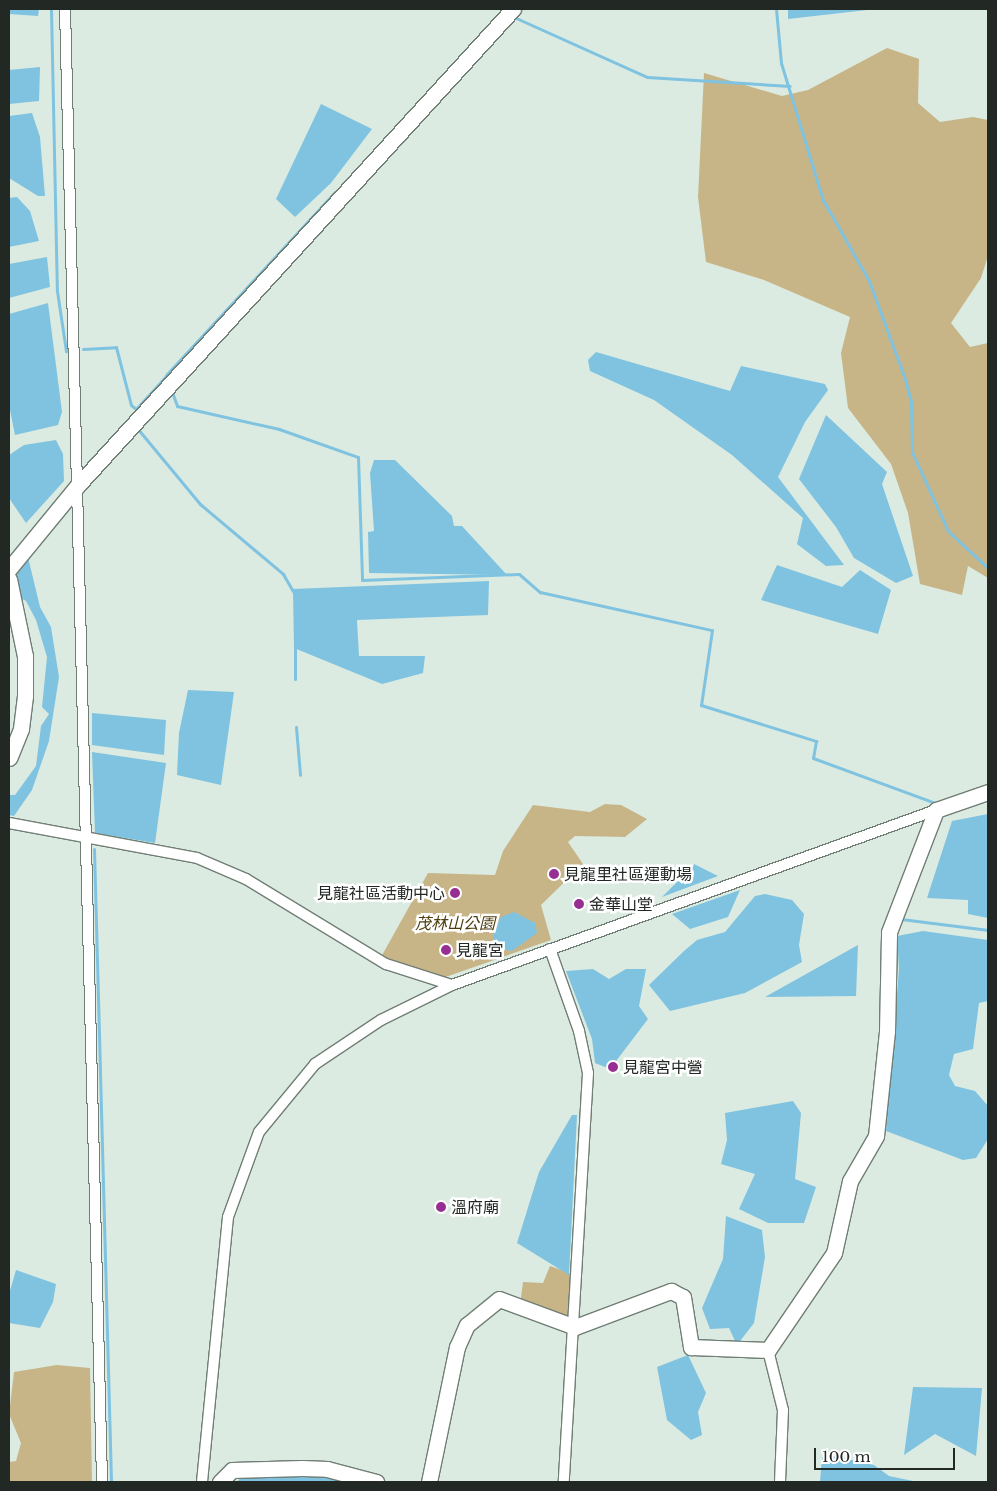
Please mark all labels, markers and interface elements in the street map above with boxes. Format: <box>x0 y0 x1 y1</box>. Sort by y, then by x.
place label: 見龍里社區運動場 <box>564 864 692 884</box>
marker: 見龍里社區運動場 <box>548 868 560 880</box>
place label: 見龍社區活動中心 <box>317 883 445 903</box>
marker: 見龍社區活動中心 <box>449 887 461 899</box>
place label: 金華山堂 <box>589 894 653 914</box>
marker: 金華山堂 <box>573 898 585 910</box>
park label: 茂林山公園 <box>415 913 495 933</box>
place label: 見龍宮 <box>456 940 504 960</box>
marker: 見龍宮 <box>440 944 452 956</box>
place label: 見龍宮中營 <box>623 1057 703 1077</box>
marker: 見龍宮中營 <box>607 1061 619 1073</box>
place label: 溫府廟 <box>451 1197 499 1217</box>
marker: 溫府廟 <box>435 1201 447 1213</box>
scale bar <box>817 1438 958 1470</box>
text: 100 m <box>822 1447 871 1466</box>

